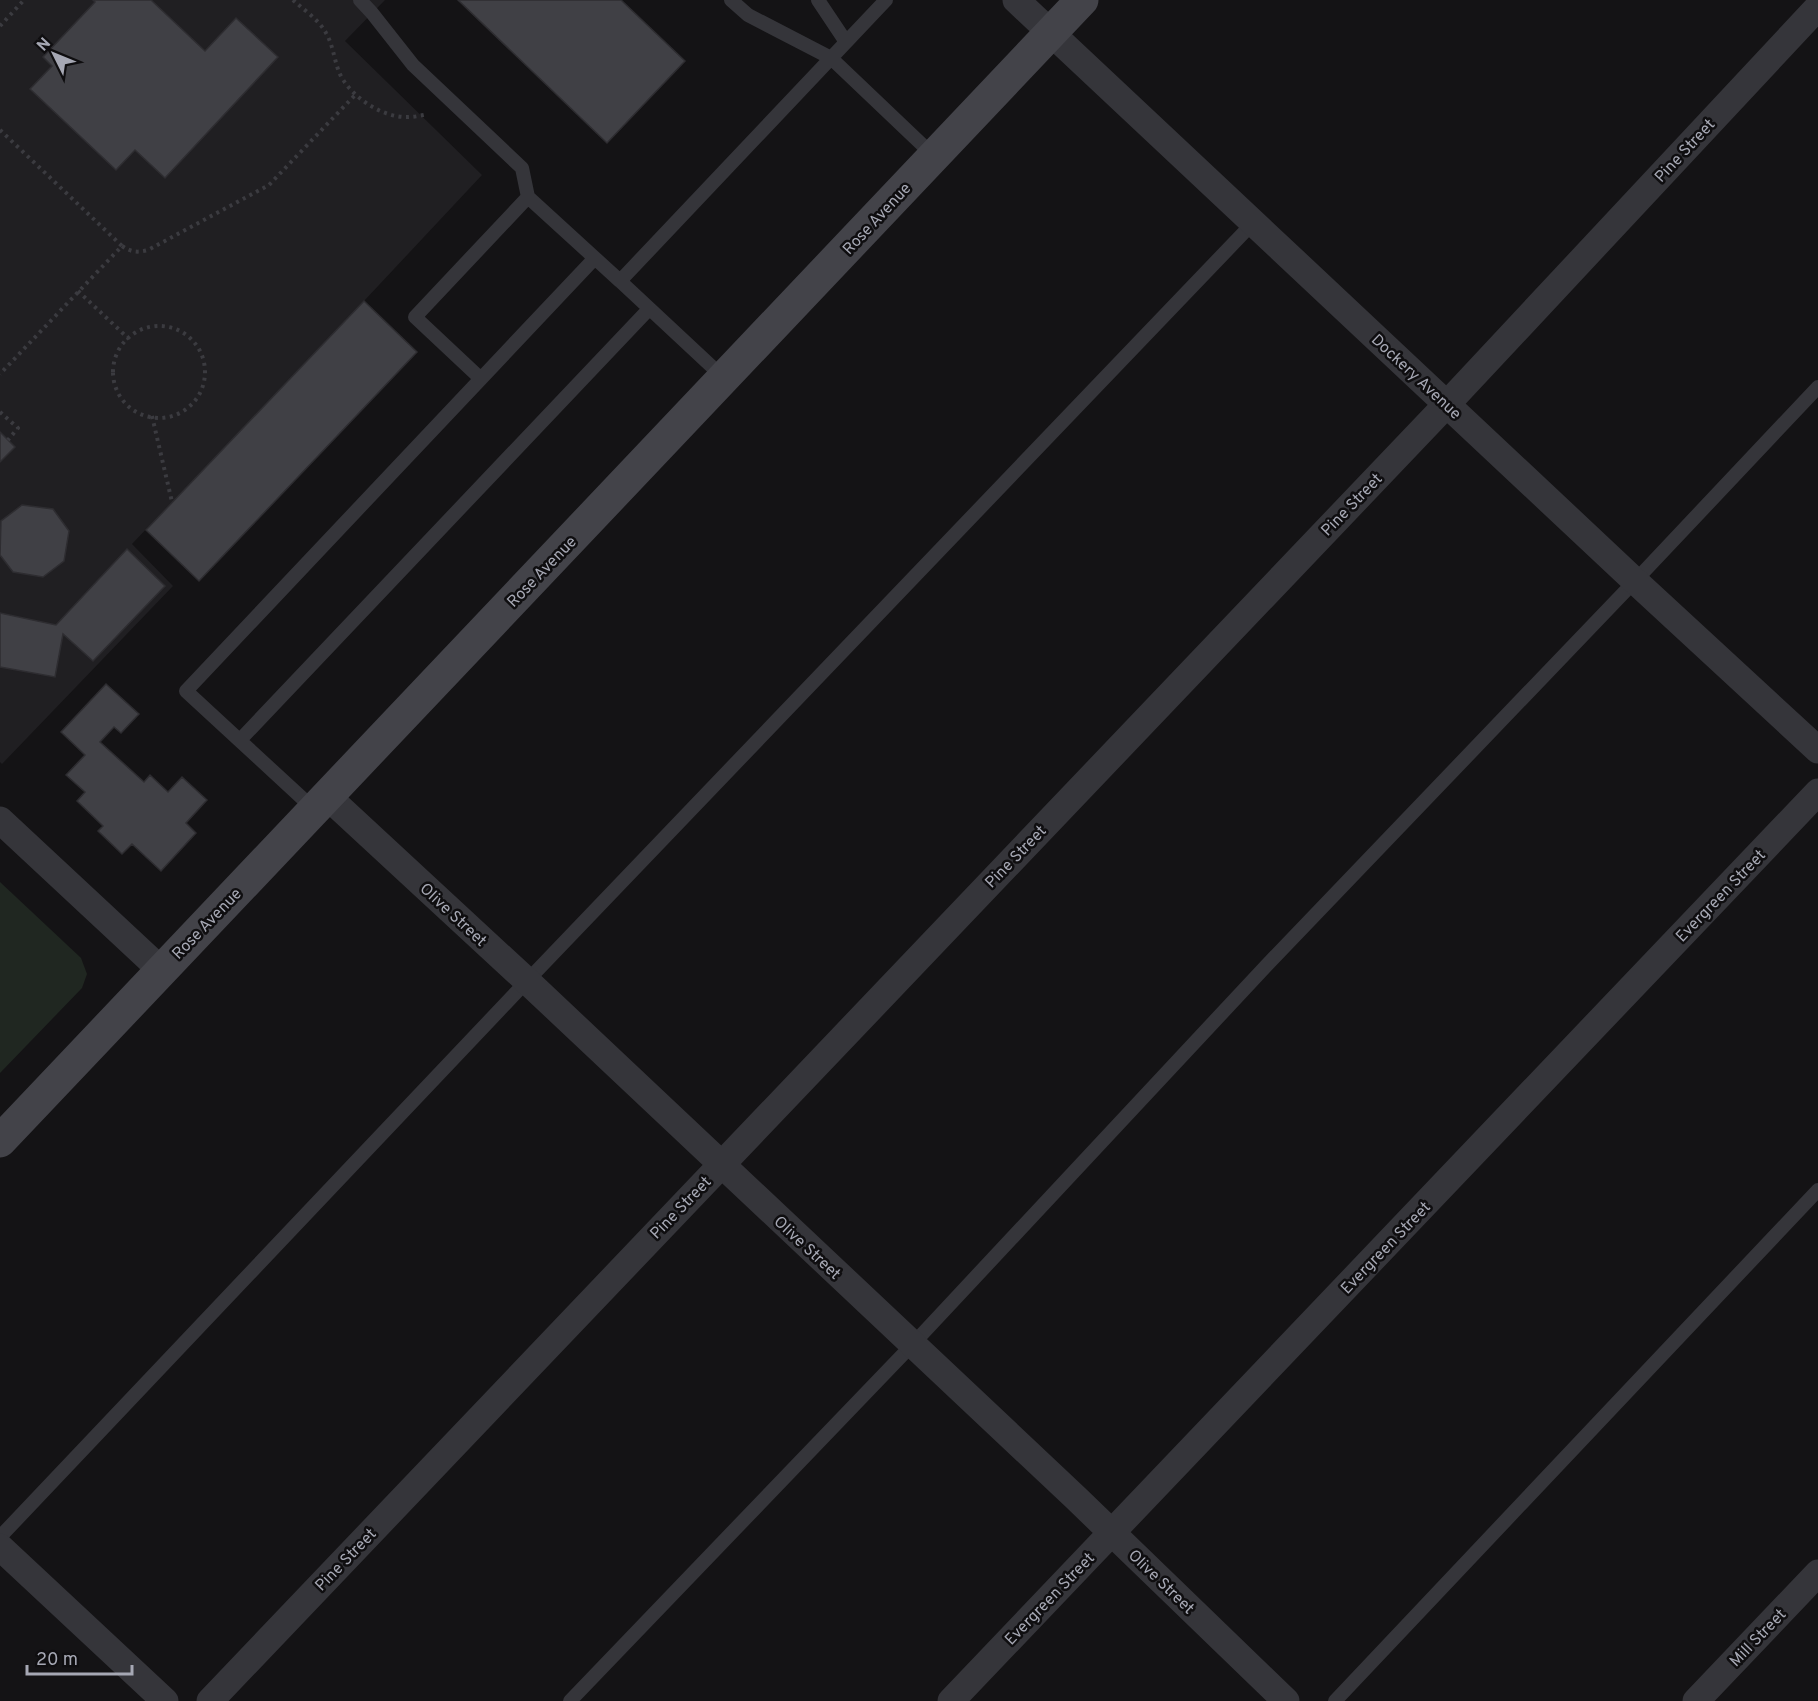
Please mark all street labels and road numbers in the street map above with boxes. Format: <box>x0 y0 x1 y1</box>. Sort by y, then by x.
street label: Pine Street <box>1651 115 1720 187</box>
street label: Rose Avenue <box>839 179 916 260</box>
street label: Dockery Avenue <box>1366 331 1465 424</box>
street label: Pine Street <box>1318 470 1387 541</box>
street label: Rose Avenue <box>503 533 581 612</box>
street label: Pine Street <box>982 822 1051 893</box>
street label: Evergreen Street <box>1672 846 1771 947</box>
street label: Olive Street <box>415 879 490 952</box>
street label: Rose Avenue <box>168 885 246 964</box>
street label: Pine Street <box>647 1173 716 1244</box>
street label: Evergreen Street <box>1337 1198 1436 1299</box>
street label: Olive Street <box>769 1212 844 1285</box>
street label: Pine Street <box>312 1525 381 1596</box>
street label: Olive Street <box>1123 1546 1198 1619</box>
street label: Evergreen Street <box>1001 1549 1100 1650</box>
street label: Mill Street <box>1726 1605 1791 1672</box>

